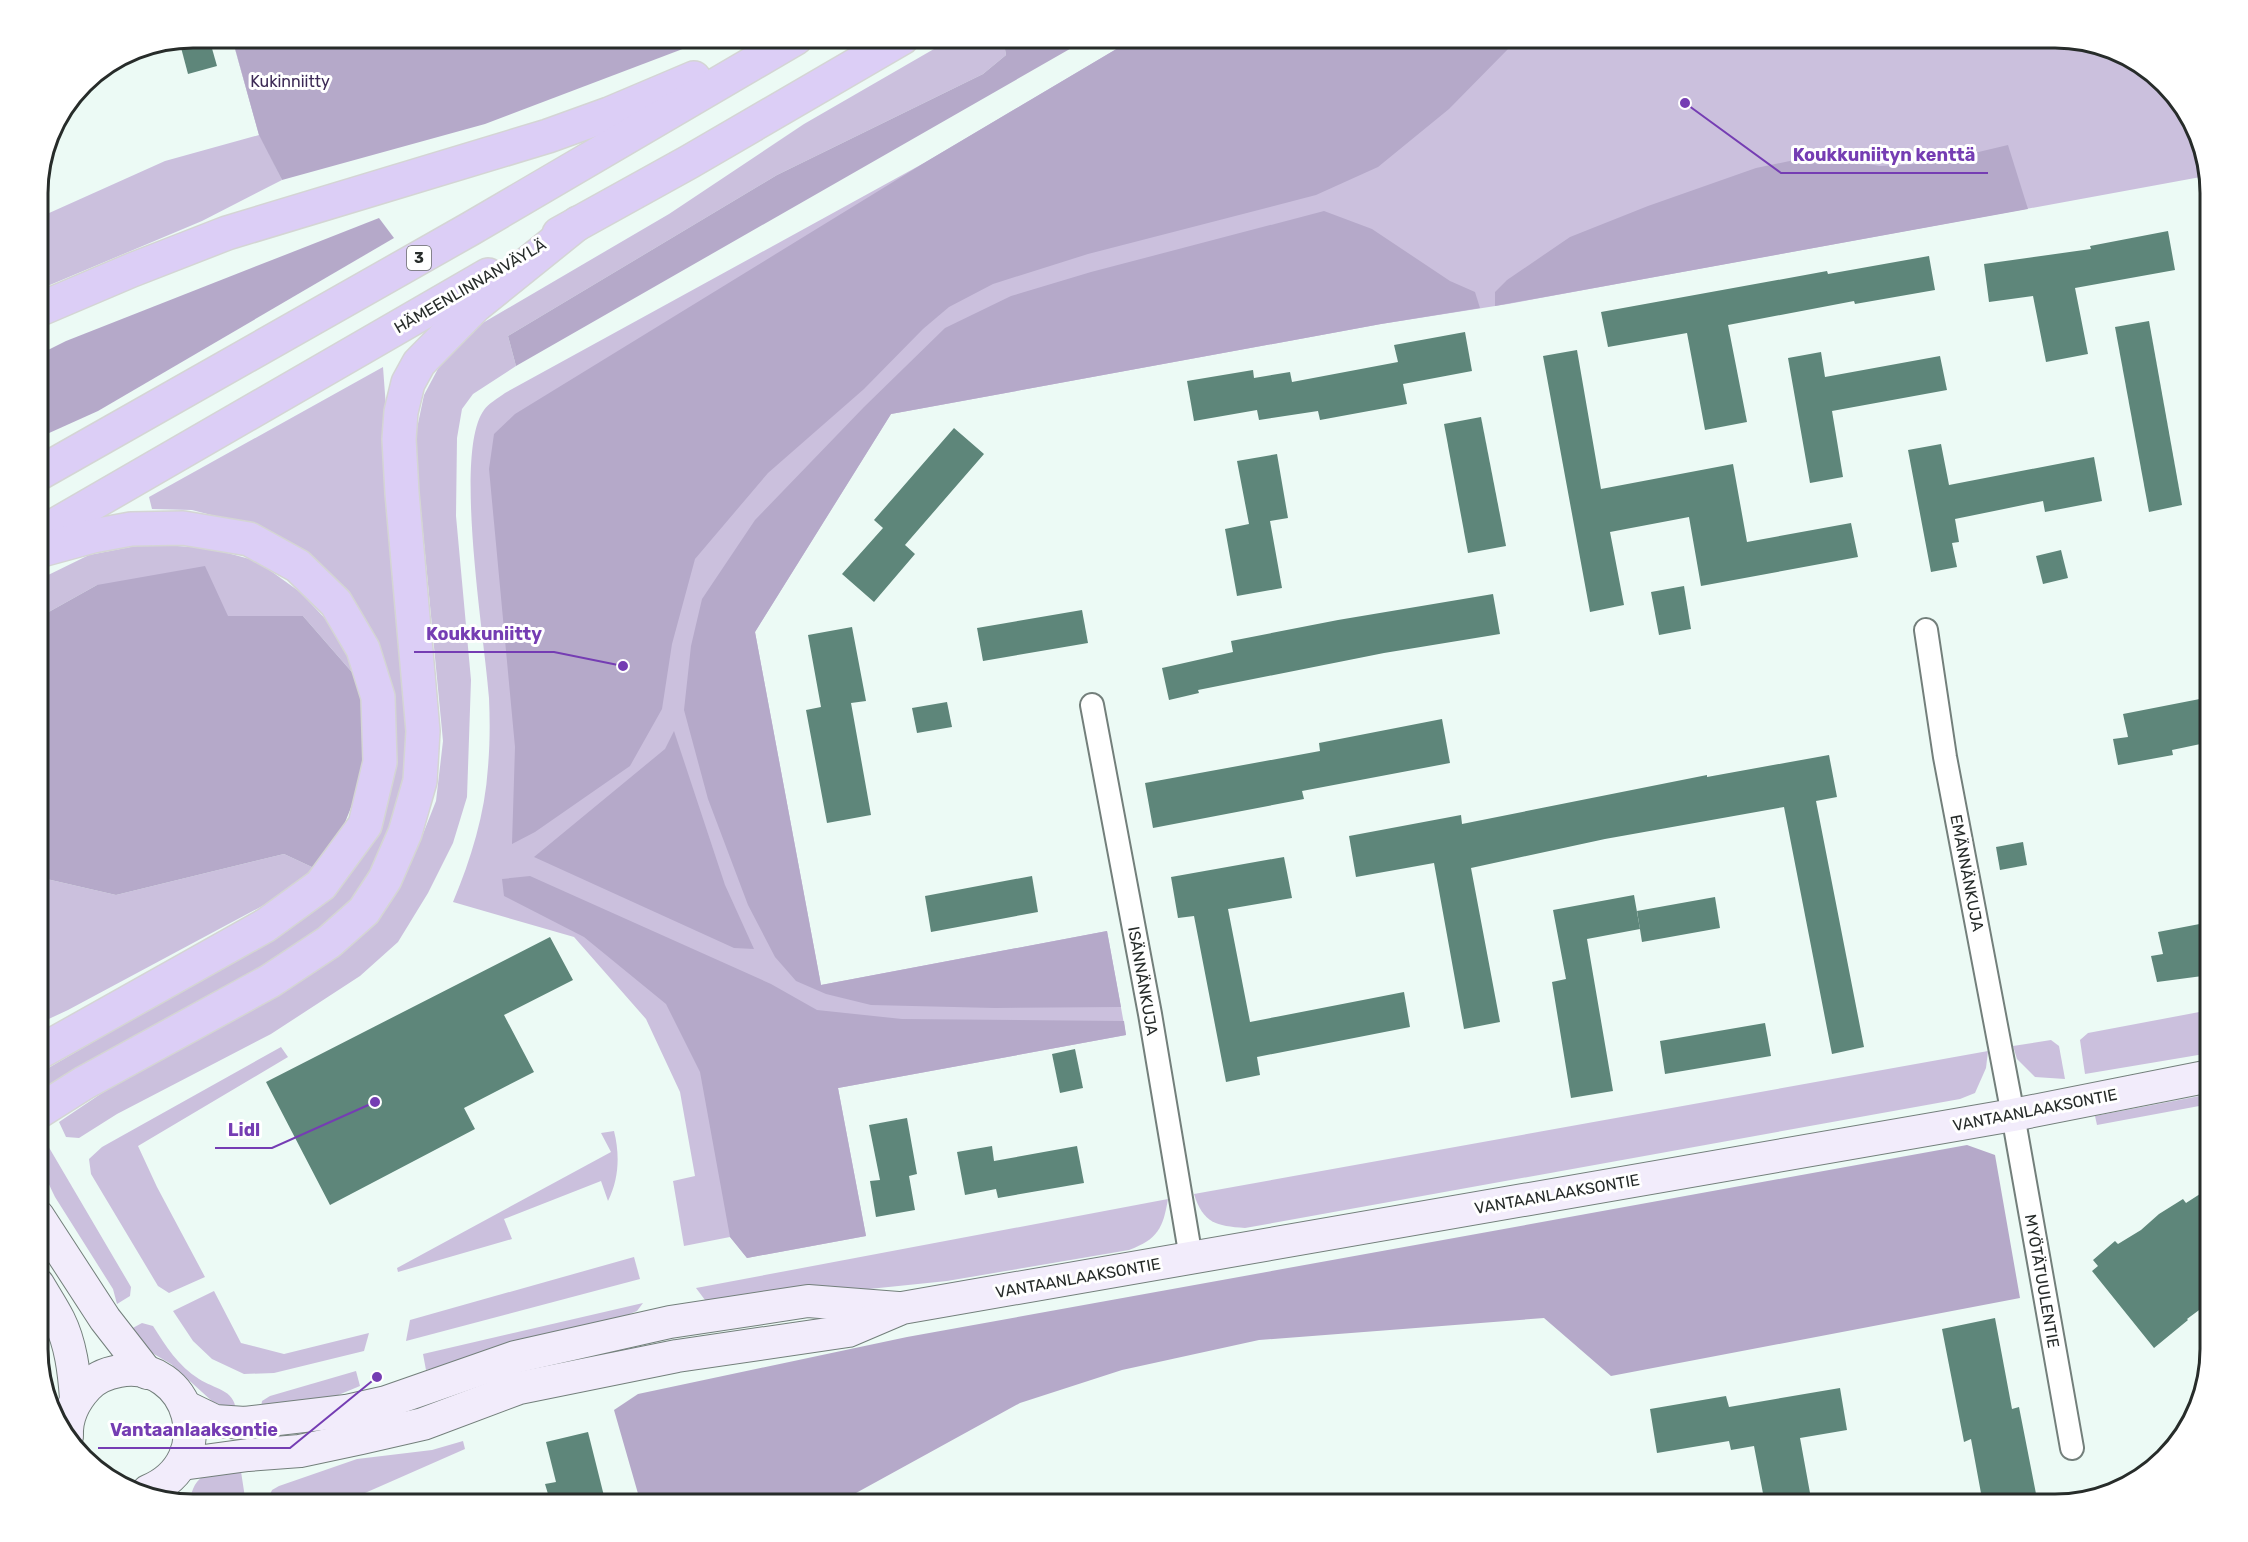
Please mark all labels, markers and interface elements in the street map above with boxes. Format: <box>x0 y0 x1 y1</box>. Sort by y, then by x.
park label: Kukinniitty <box>250 72 330 91</box>
callout: Koukkuniityn kenttä <box>1781 137 1988 173</box>
text: Koukkuniityn kenttä <box>1793 144 1975 166</box>
street label: HÄMEENLINNANVÄYLÄ <box>391 235 550 337</box>
road number: 3 <box>407 246 431 270</box>
callout: Koukkuniitty <box>414 616 554 652</box>
text: Koukkuniitty <box>426 623 542 645</box>
street label: EMÄNNÄNKUJA <box>1946 813 1988 933</box>
street label: ISÄNNÄNKUJA <box>1124 925 1162 1037</box>
street label: VANTAANLAAKSONTIE <box>1951 1085 2119 1135</box>
callout: Lidl <box>215 1112 272 1148</box>
text: Lidl <box>228 1119 260 1141</box>
street label: VANTAANLAAKSONTIE <box>1473 1170 1641 1218</box>
street label: MYÖTÄTUULENTIE <box>2021 1213 2063 1349</box>
street label: VANTAANLAAKSONTIE <box>994 1254 1162 1302</box>
callout: Vantaanlaaksontie <box>98 1412 290 1448</box>
text: Vantaanlaaksontie <box>110 1419 278 1441</box>

